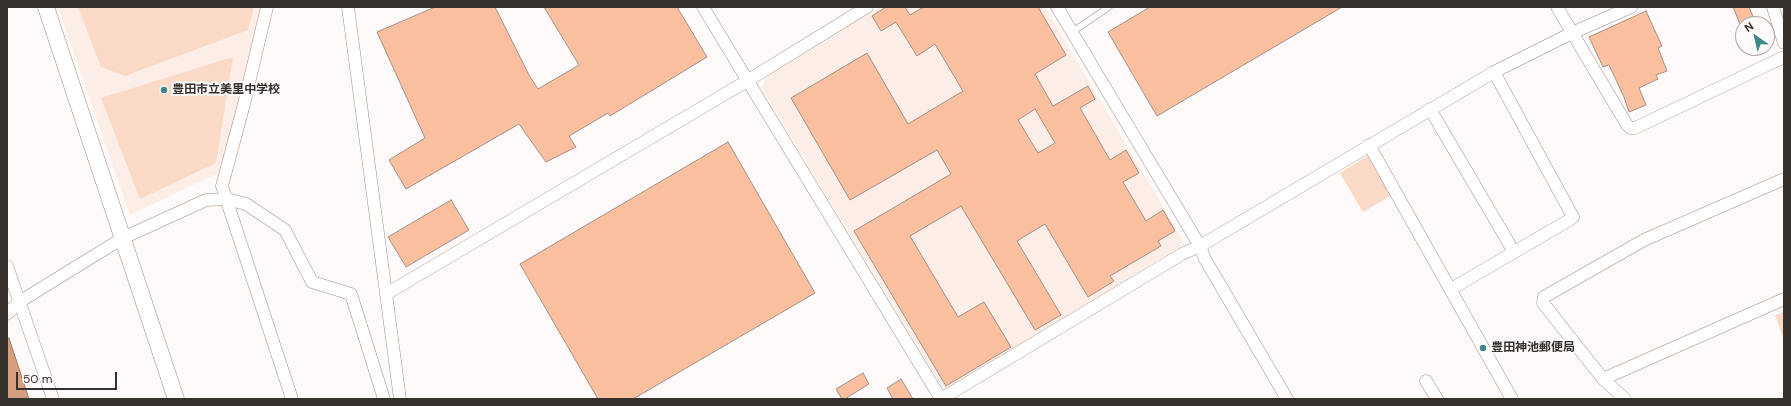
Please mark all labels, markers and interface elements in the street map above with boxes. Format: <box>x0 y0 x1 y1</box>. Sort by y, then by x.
north arrow <box>1735 16 1775 56</box>
text: N <box>1742 19 1756 35</box>
place label: 豊田市立美里中学校 <box>172 83 280 97</box>
marker: 豊田市立美里中学校 <box>159 85 169 95</box>
place label: 豊田神池郵便局 <box>1491 341 1575 355</box>
marker: 豊田神池郵便局 <box>1478 343 1488 353</box>
scale bar <box>18 364 119 390</box>
text: 50 m <box>23 371 52 387</box>

